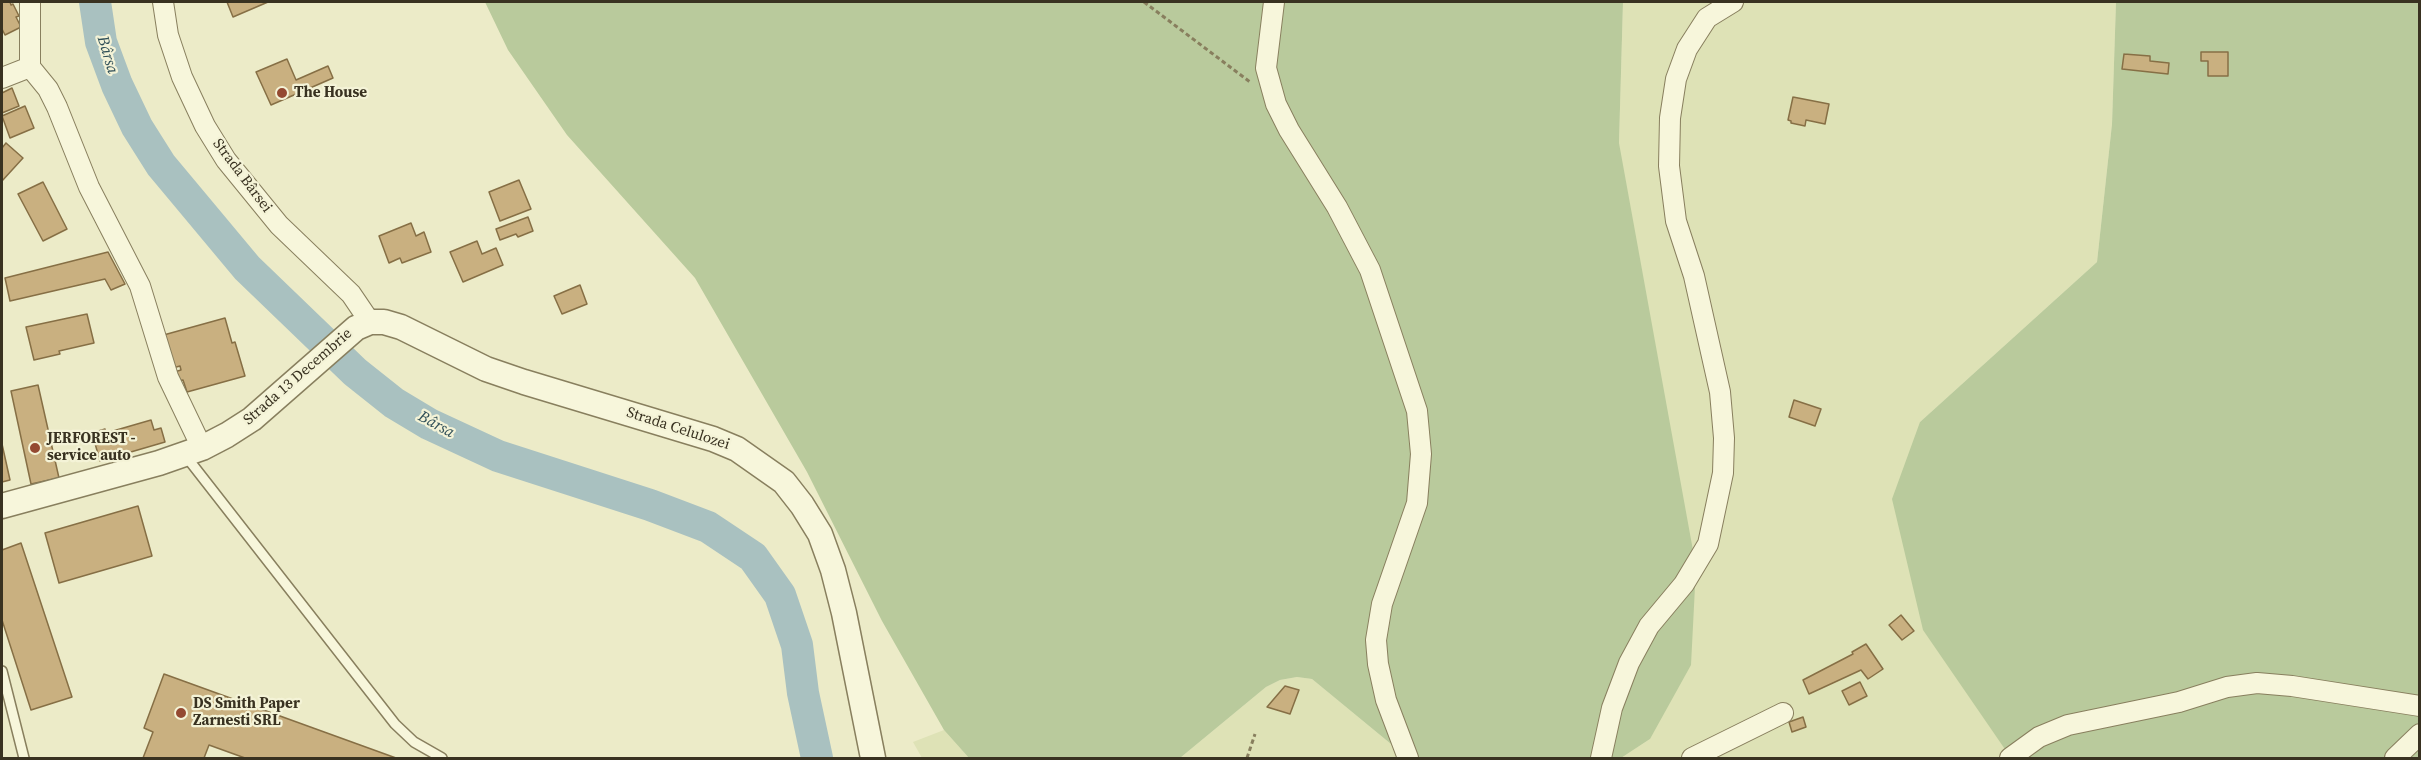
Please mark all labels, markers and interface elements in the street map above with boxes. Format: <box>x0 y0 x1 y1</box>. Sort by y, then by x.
water label: Bârsa <box>92 34 122 76</box>
place label: The House <box>294 84 367 102</box>
marker: The House <box>275 86 289 100</box>
street label: Strada Bârsei <box>208 136 276 216</box>
street label: Strada 13 Decembrie <box>240 325 356 429</box>
street label: Strada Celulozei <box>624 404 732 454</box>
water label: Bârsa <box>415 407 457 443</box>
place label: JERFOREST - service auto <box>47 430 136 465</box>
marker: JERFOREST - service auto <box>28 441 42 455</box>
place label: DS Smith Paper Zarnesti SRL <box>193 695 300 730</box>
marker: DS Smith Paper Zarnesti SRL <box>174 706 188 720</box>

